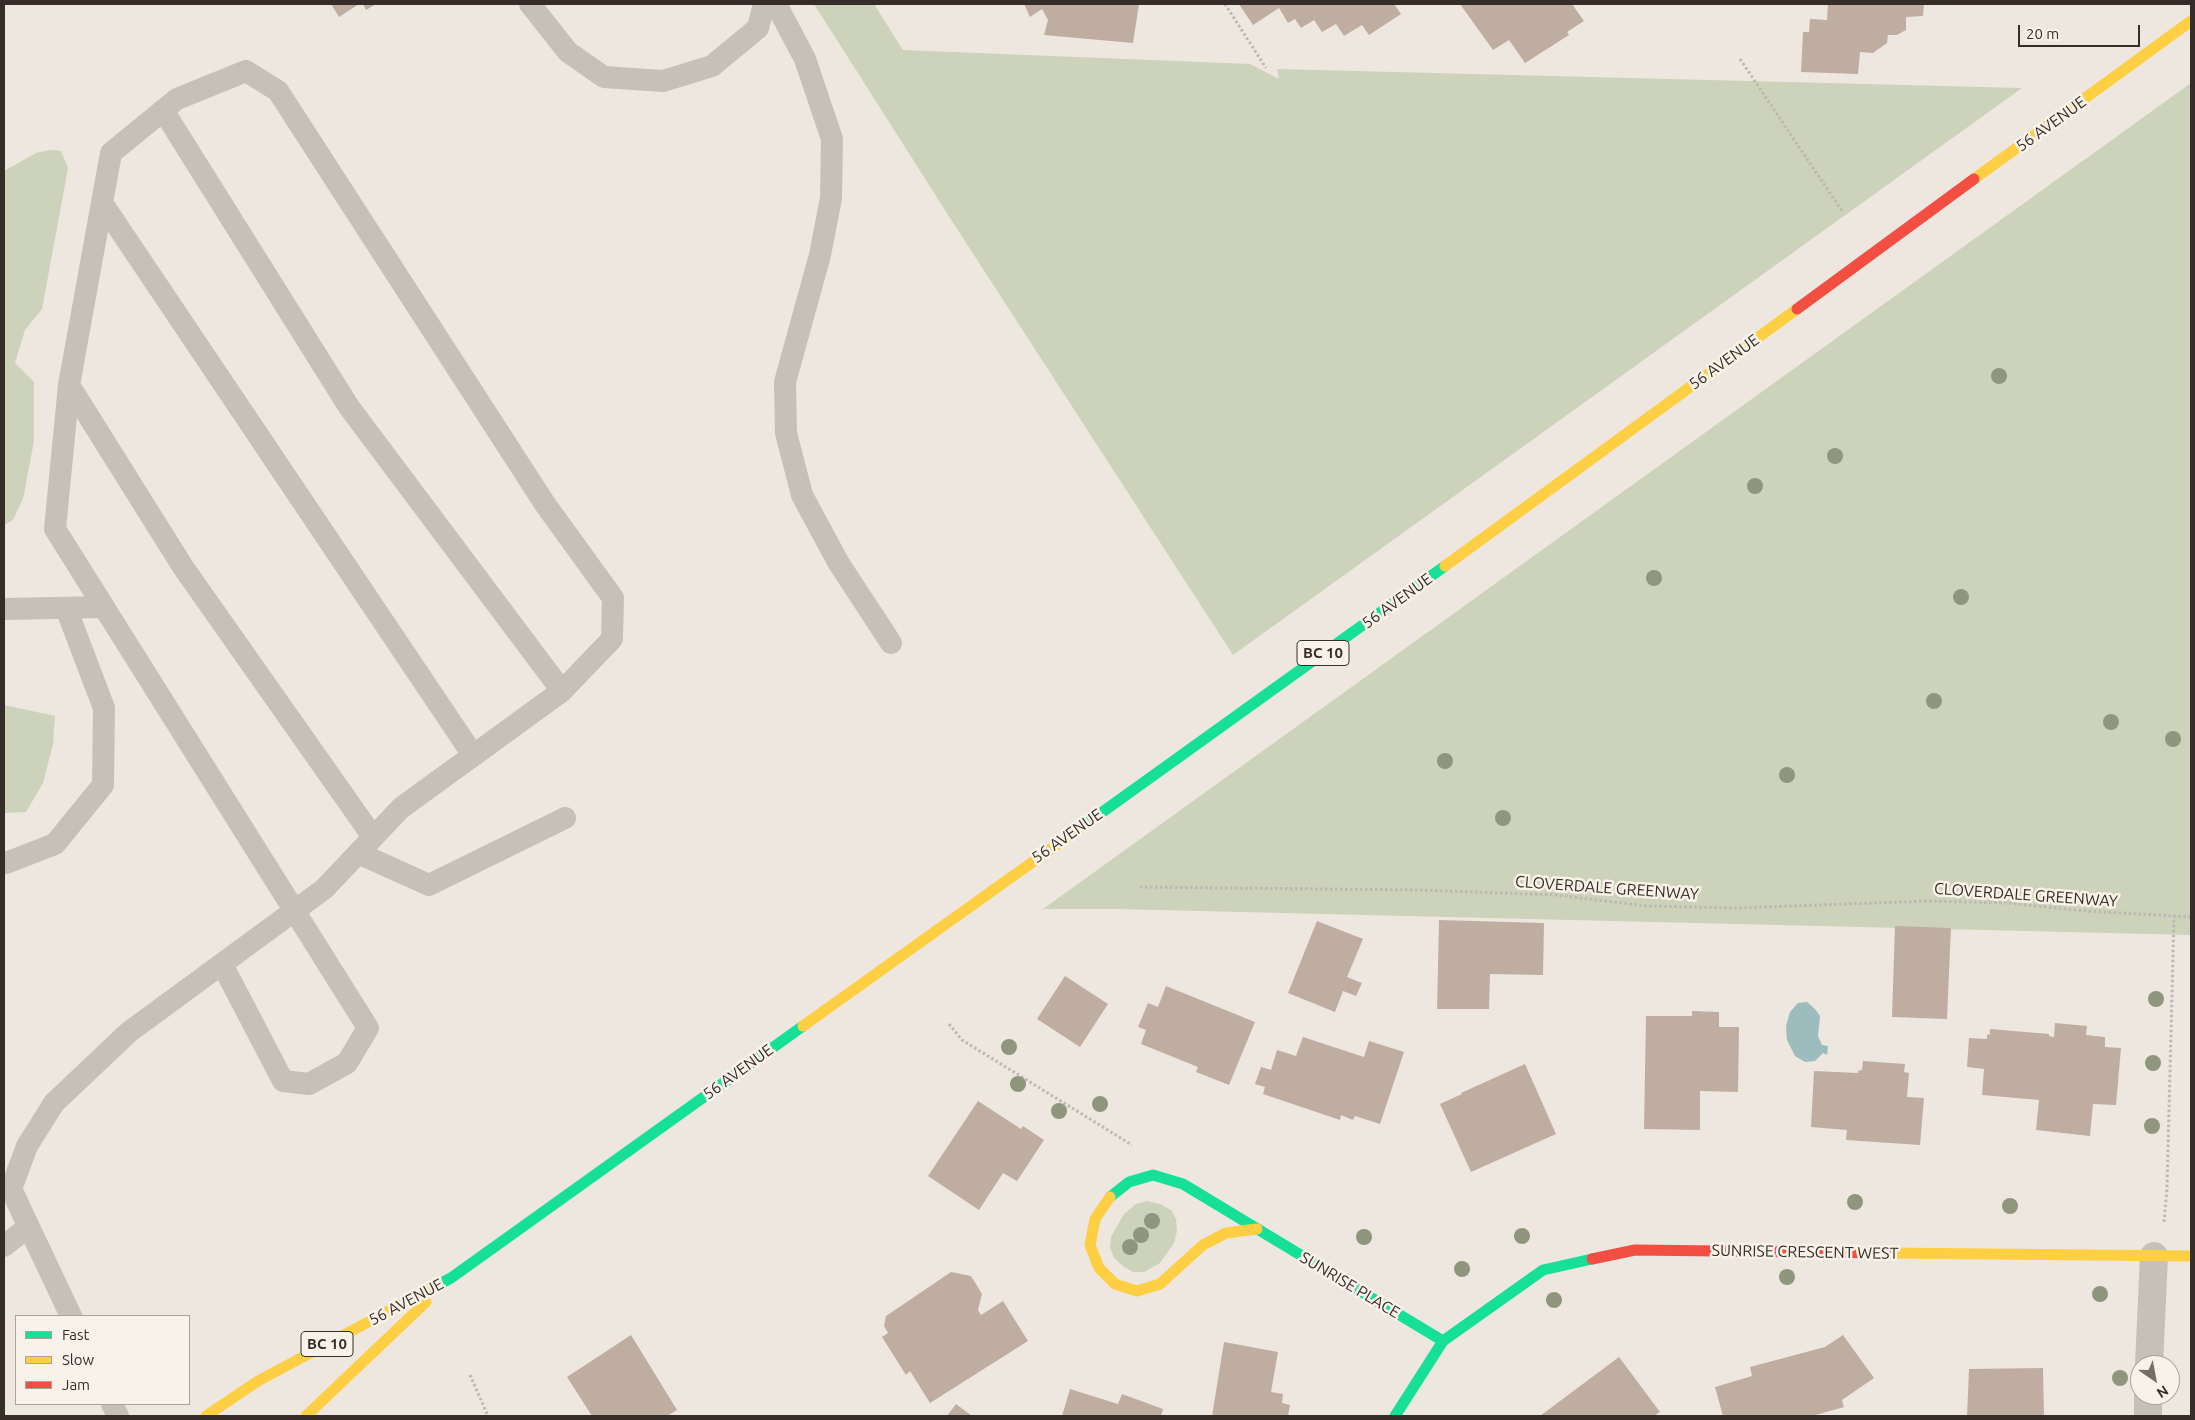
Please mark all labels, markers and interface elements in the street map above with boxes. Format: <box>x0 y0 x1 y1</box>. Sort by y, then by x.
scale bar <box>2020 15 2142 47</box>
text: 20 m <box>2026 25 2059 42</box>
street label: 56 AVENUE <box>2012 92 2090 156</box>
street label: 56 AVENUE <box>1685 330 1763 394</box>
street label: 56 AVENUE <box>1358 569 1436 633</box>
road number: BC 10 <box>1297 640 1349 666</box>
street label: 56 AVENUE <box>1028 805 1106 867</box>
street label: CLOVERDALE GREENWAY <box>1514 872 1700 904</box>
street label: CLOVERDALE GREENWAY <box>1933 879 2119 911</box>
street label: 56 AVENUE <box>699 1040 777 1104</box>
street label: SUNRISE CRESCENT WEST <box>1711 1241 1899 1263</box>
street label: SUNRISE PLACE <box>1297 1248 1403 1322</box>
street label: 56 AVENUE <box>365 1274 447 1330</box>
legend <box>15 1315 190 1405</box>
text: Fast <box>62 1326 89 1343</box>
road number: BC 10 <box>301 1332 353 1356</box>
text: Slow <box>62 1351 94 1368</box>
north arrow <box>2130 1355 2180 1405</box>
text: Jam <box>62 1376 90 1393</box>
text: N <box>2154 1382 2171 1401</box>

